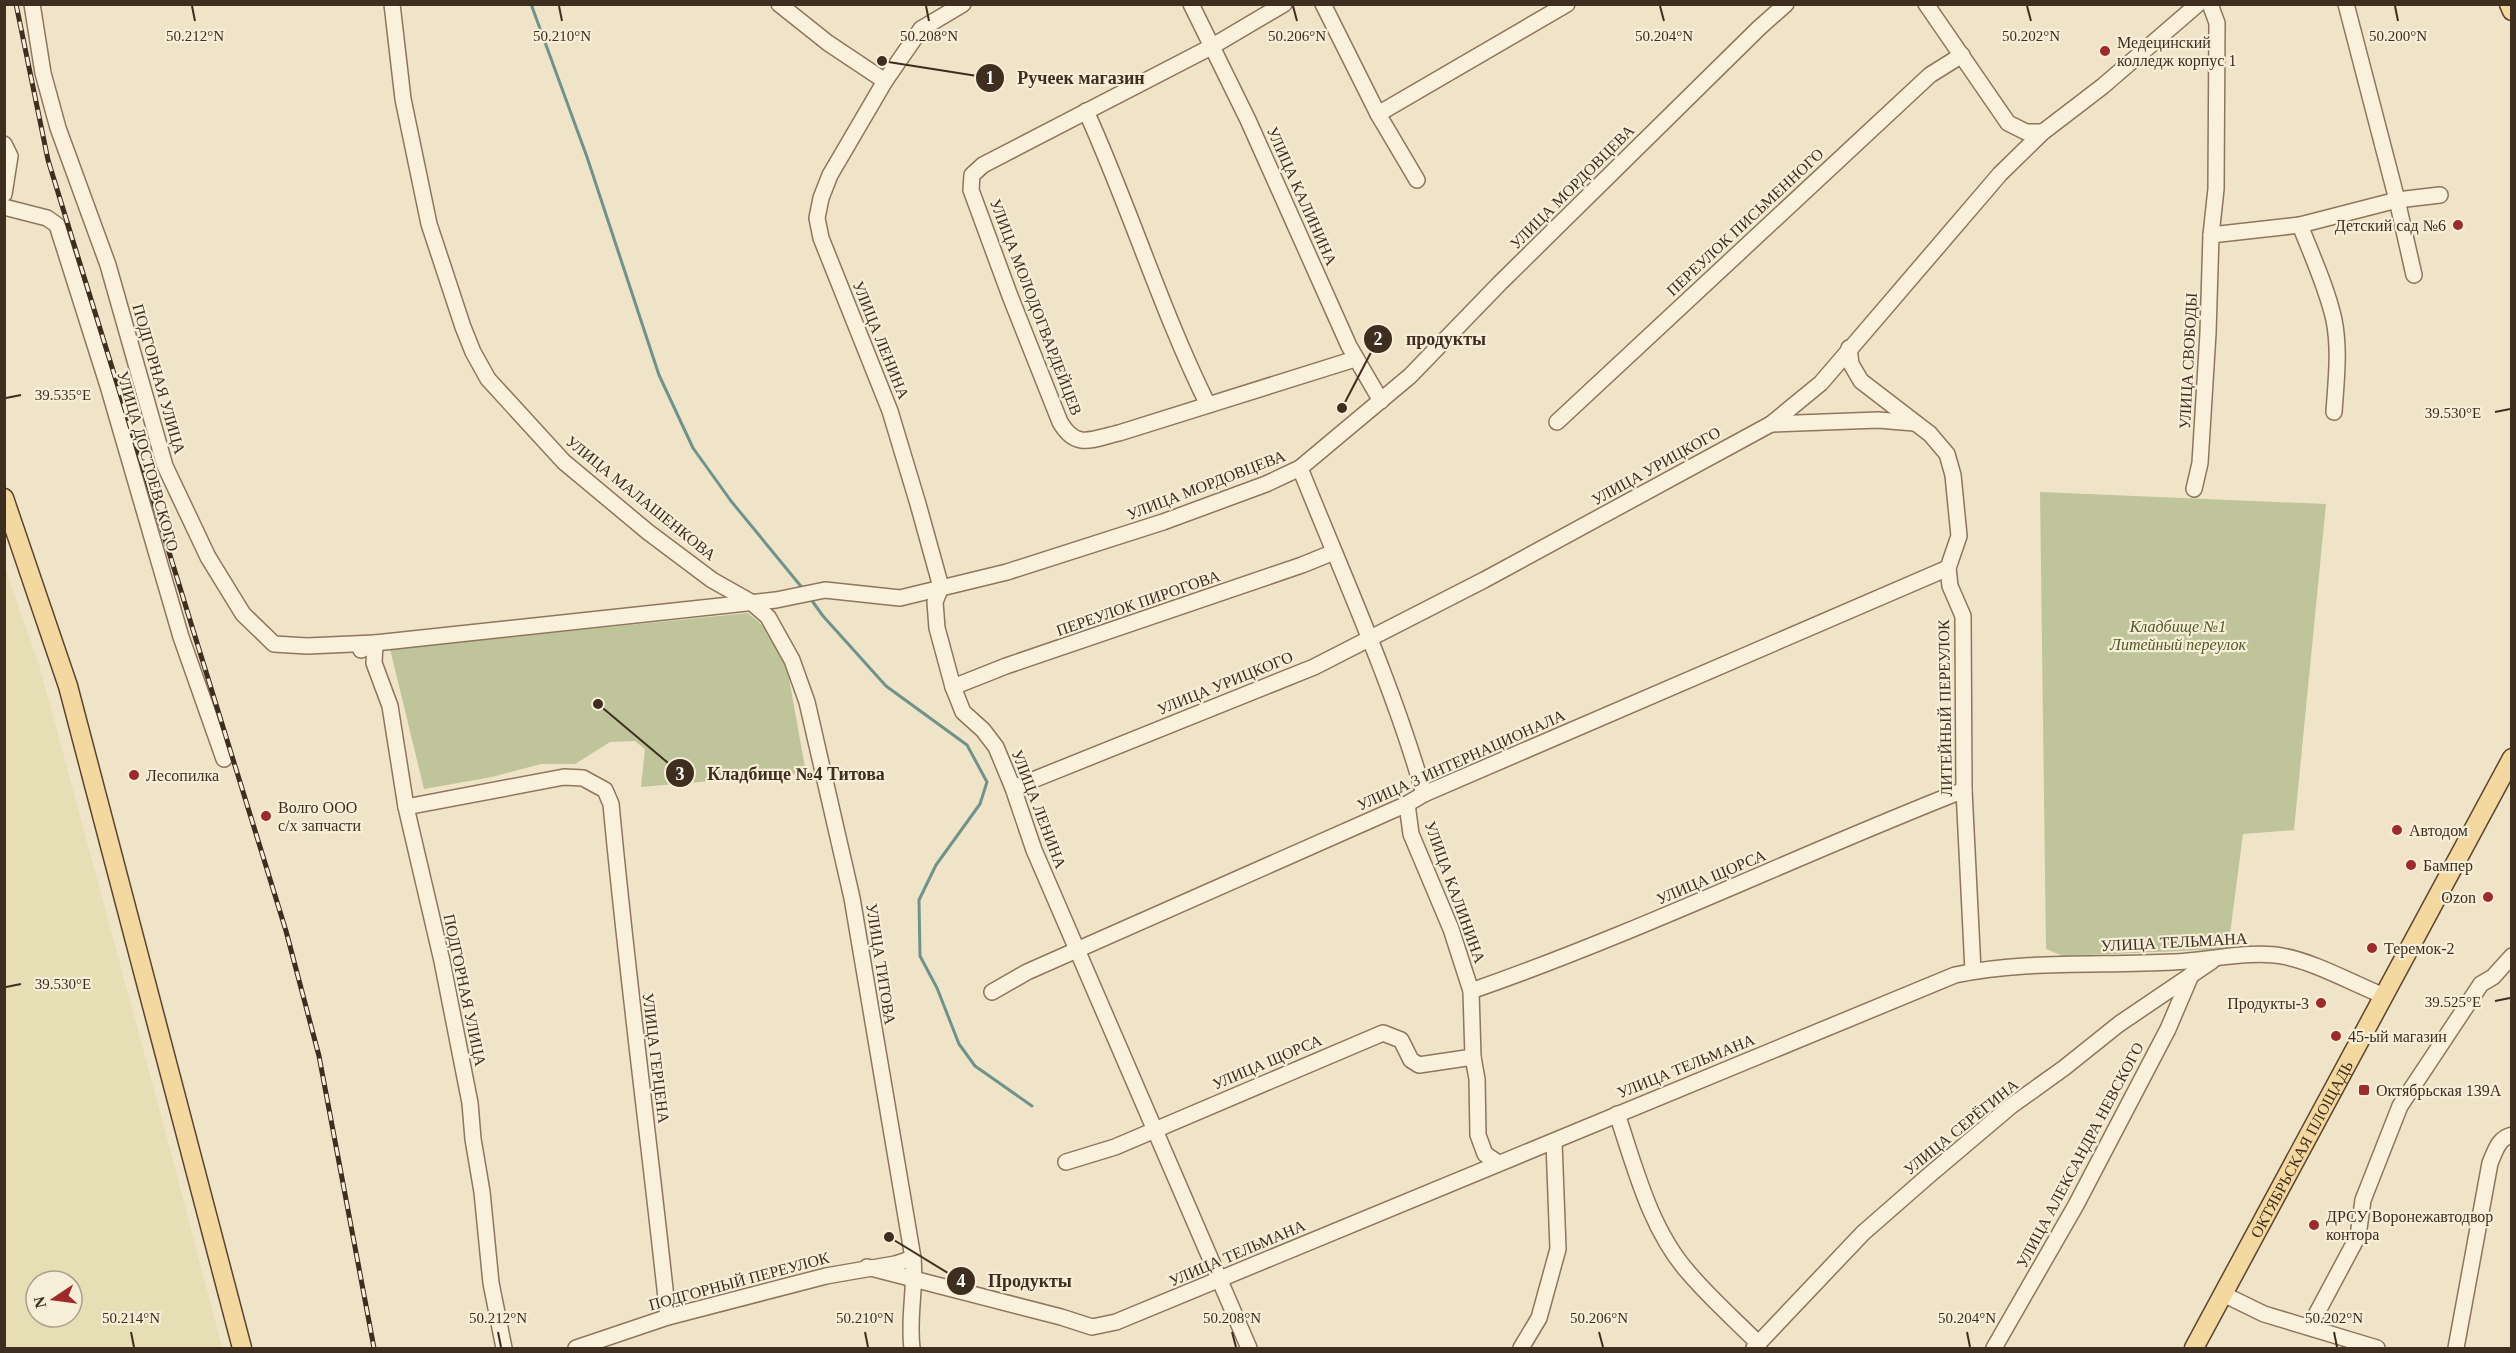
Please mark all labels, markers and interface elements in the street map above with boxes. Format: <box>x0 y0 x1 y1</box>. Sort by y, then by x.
text: 50.212°N <box>166 28 224 44</box>
text: 50.210°N <box>533 28 591 44</box>
text: 50.208°N <box>900 28 958 44</box>
text: 50.206°N <box>1268 28 1326 44</box>
text: 50.204°N <box>1635 28 1693 44</box>
text: 50.202°N <box>2002 28 2060 44</box>
text: 50.200°N <box>2369 28 2427 44</box>
place label: Медецинский колледж корпус 1 <box>2117 34 2236 70</box>
marker: Медецинский колледж корпус 1 <box>2098 44 2112 58</box>
callout: Ручеек магазин <box>975 60 1156 96</box>
text: 1 <box>986 68 995 88</box>
text: Ручеек магазин <box>1017 68 1145 88</box>
street label: УЛИЦА МОРДОВЦЕВА <box>1507 121 1639 253</box>
street label: УЛИЦА КАЛИНИНА <box>1263 124 1340 269</box>
street label: ПЕРЕУЛОК ПИСЬМЕННОГО <box>1663 145 1827 299</box>
street label: УЛИЦА МОЛОДОГВАРДЕЙЦЕВ <box>986 196 1086 418</box>
place label: Детский сад №6 <box>2335 217 2446 235</box>
marker: Детский сад №6 <box>2451 218 2465 232</box>
street label: УЛИЦА ЛЕНИНА <box>849 278 913 402</box>
street label: УЛИЦА СВОБОДЫ <box>2176 292 2201 430</box>
street label: ПОДГОРНАЯ УЛИЦА <box>128 302 189 457</box>
callout: продукты <box>1363 321 1498 357</box>
text: 2 <box>1374 329 1383 349</box>
text: продукты <box>1406 329 1486 349</box>
street label: УЛИЦА ДОСТОЕВСКОГО <box>113 369 182 553</box>
text: 39.535°E <box>35 387 91 403</box>
text: 39.530°E <box>2425 405 2481 421</box>
street label: УЛИЦА УРИЦКОГО <box>1589 424 1724 509</box>
street label: УЛИЦА МАЛАШЕНКОВА <box>562 432 720 565</box>
street label: УЛИЦА МОРДОВЦЕВА <box>1124 447 1288 524</box>
street label: ПЕРЕУЛОК ПИРОГОВА <box>1054 567 1222 639</box>
park label: Кладбище №1 Литейный переулок <box>2109 618 2246 654</box>
street label: ЛИТЕЙНЫЙ ПЕРЕУЛОК <box>1934 619 1955 797</box>
street label: УЛИЦА УРИЦКОГО <box>1155 648 1296 719</box>
street label: УЛИЦА 3 ИНТЕРНАЦИОНАЛА <box>1354 706 1568 815</box>
street label: УЛИЦА ЛЕНИНА <box>1008 747 1070 872</box>
callout: Кладбище №4 Титова <box>665 755 897 791</box>
text: 3 <box>676 764 685 784</box>
text: Кладбище №4 Титова <box>707 764 885 784</box>
place label: Лесопилка <box>146 767 219 784</box>
marker: Лесопилка <box>127 768 141 782</box>
place label: Волго ООО с/х запчасти <box>278 799 362 834</box>
marker: Волго ООО с/х запчасти <box>259 809 273 823</box>
street label: УЛИЦА КАЛИНИНА <box>1420 819 1489 966</box>
place label: Автодом <box>2409 822 2468 840</box>
marker: Автодом <box>2390 823 2404 837</box>
street label: УЛИЦА ЩОРСА <box>1654 846 1769 909</box>
place label: Бампер <box>2423 857 2473 875</box>
marker: Бампер <box>2404 858 2418 872</box>
place label: Ozon <box>2441 889 2476 906</box>
marker: Ozon <box>2481 890 2495 904</box>
street label: УЛИЦА ТИТОВА <box>862 902 899 1027</box>
street label: ПОДГОРНАЯ УЛИЦА <box>440 912 490 1068</box>
street label: УЛИЦА ТЕЛЬМАНА <box>2100 930 2248 955</box>
place label: Теремок-2 <box>2384 940 2455 958</box>
marker: Теремок-2 <box>2365 941 2379 955</box>
text: 39.530°E <box>35 976 91 992</box>
street label: УЛИЦА ГЕРЦЕНА <box>639 992 672 1125</box>
text: 39.525°E <box>2425 994 2481 1010</box>
place label: Продукты-3 <box>2227 995 2309 1013</box>
marker: Продукты-3 <box>2314 996 2328 1010</box>
place label: 45-ый магазин <box>2348 1028 2447 1045</box>
marker: 45-ый магазин <box>2329 1029 2343 1043</box>
street label: УЛИЦА ТЕЛЬМАНА <box>1615 1030 1758 1102</box>
street label: УЛИЦА ЩОРСА <box>1210 1031 1325 1094</box>
street label: УЛИЦА АЛЕКСАНДРА НЕВСКОГО <box>2013 1039 2148 1271</box>
street label: ОКТЯБРЬСКАЯ ПЛОЩАДЬ <box>2247 1058 2356 1240</box>
street label: УЛИЦА СЕРЁГИНА <box>1900 1075 2023 1179</box>
place label: Октябрьская 139А <box>2376 1082 2502 1100</box>
marker: Октябрьская 139А <box>2357 1083 2371 1097</box>
place label: ДРСУ Воронежавтодвор контора <box>2326 1208 2493 1244</box>
street label: УЛИЦА ТЕЛЬМАНА <box>1166 1216 1309 1290</box>
marker: ДРСУ Воронежавтодвор контора <box>2307 1218 2321 1232</box>
street label: ПОДГОРНЫЙ ПЕРЕУЛОК <box>647 1248 832 1314</box>
callout: Продукты <box>946 1263 1084 1299</box>
north arrow <box>24 1269 84 1329</box>
text: 4 <box>957 1271 966 1291</box>
text: Продукты <box>988 1271 1072 1291</box>
text: N <box>30 1294 49 1310</box>
text: 50.214°N <box>102 1310 160 1326</box>
text: 50.212°N <box>469 1310 527 1326</box>
text: 50.210°N <box>836 1310 894 1326</box>
text: 50.208°N <box>1203 1310 1261 1326</box>
text: 50.206°N <box>1570 1310 1628 1326</box>
text: 50.204°N <box>1938 1310 1996 1326</box>
text: 50.202°N <box>2305 1310 2363 1326</box>

